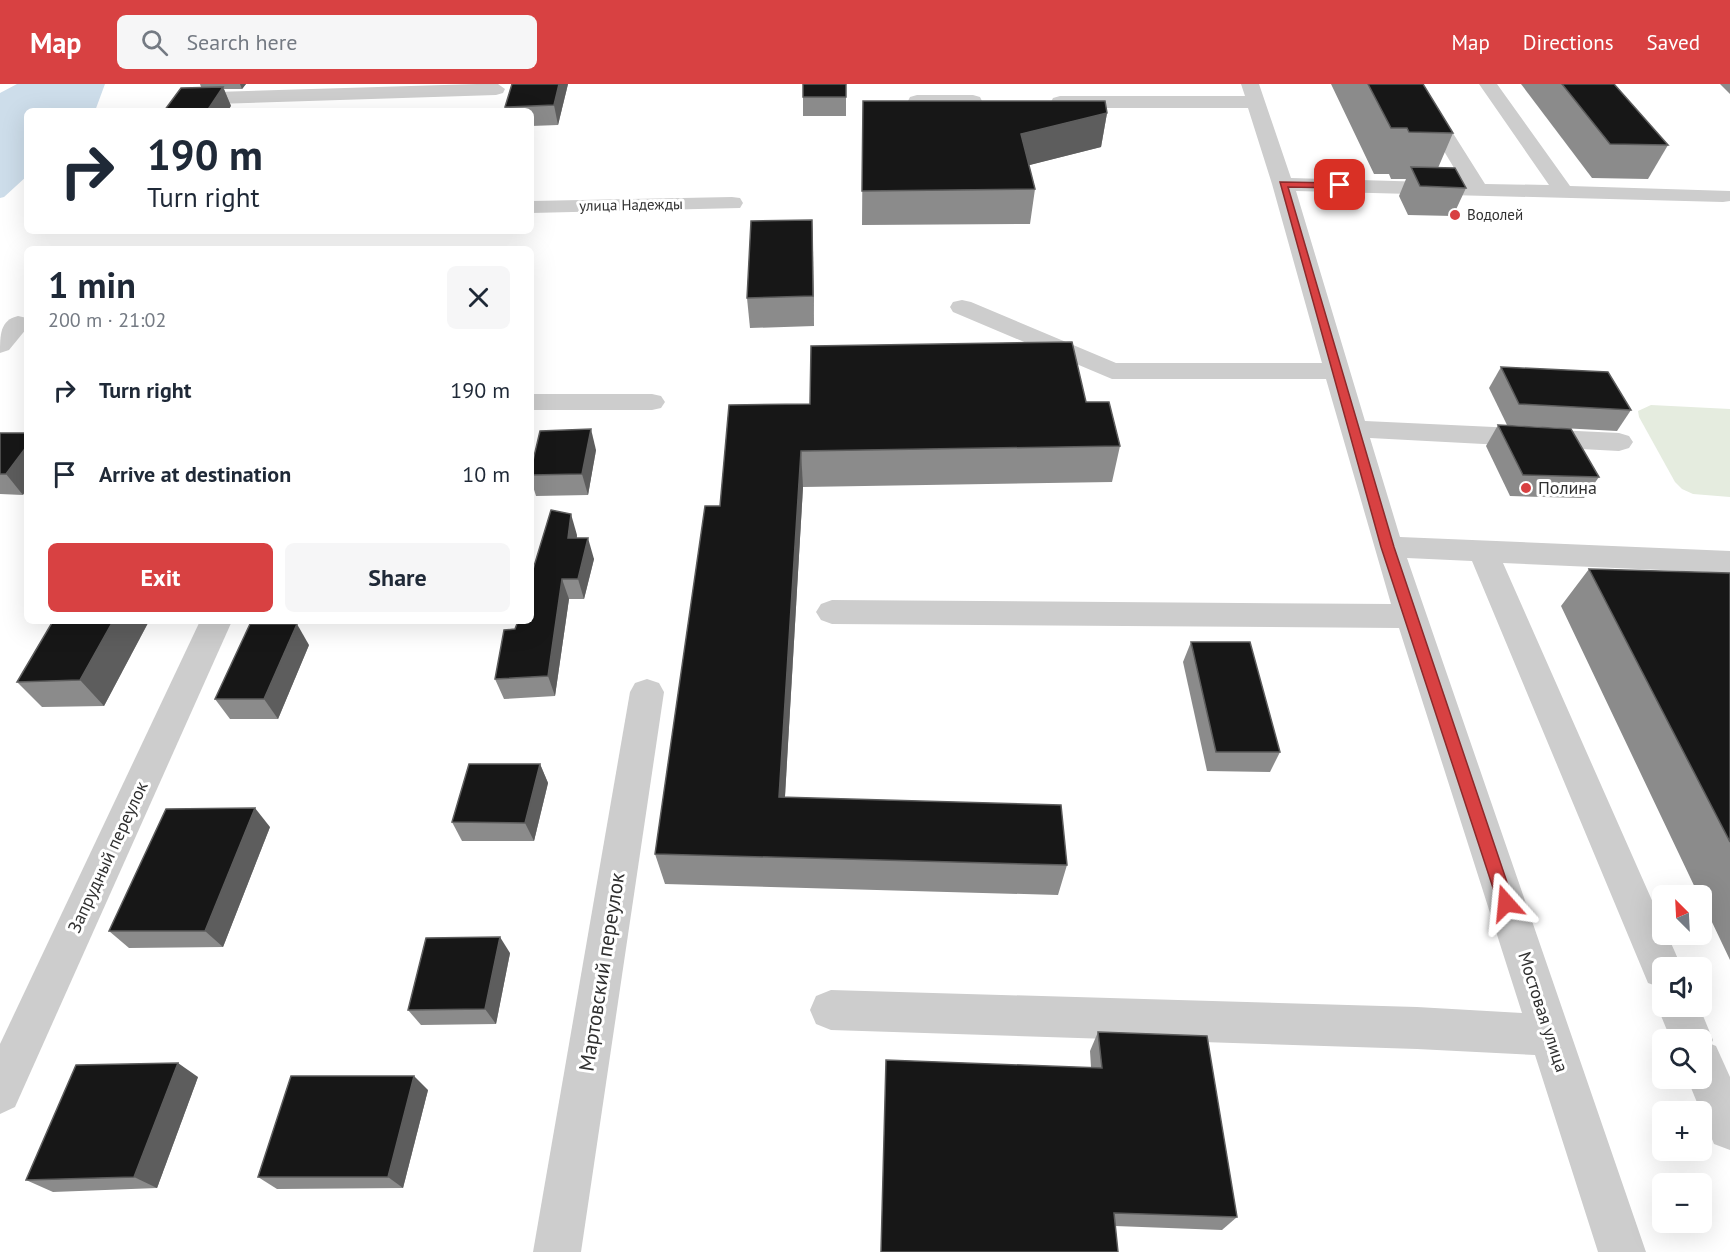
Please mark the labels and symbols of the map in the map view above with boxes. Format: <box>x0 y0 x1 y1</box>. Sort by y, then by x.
pin <box>1314 159 1365 210</box>
street label: улица Надежды <box>579 194 683 215</box>
place label: Водолей <box>1467 205 1523 224</box>
marker: Водолей <box>1448 208 1462 222</box>
place label: Полина <box>1538 476 1597 499</box>
marker: Полина <box>1519 481 1533 495</box>
street label: Запрудный переулок <box>62 777 153 936</box>
street label: Мартовский переулок <box>572 871 631 1073</box>
position arrow <box>1474 871 1538 935</box>
north arrow <box>1652 885 1712 945</box>
street label: Мостовая улица <box>1513 949 1574 1075</box>

